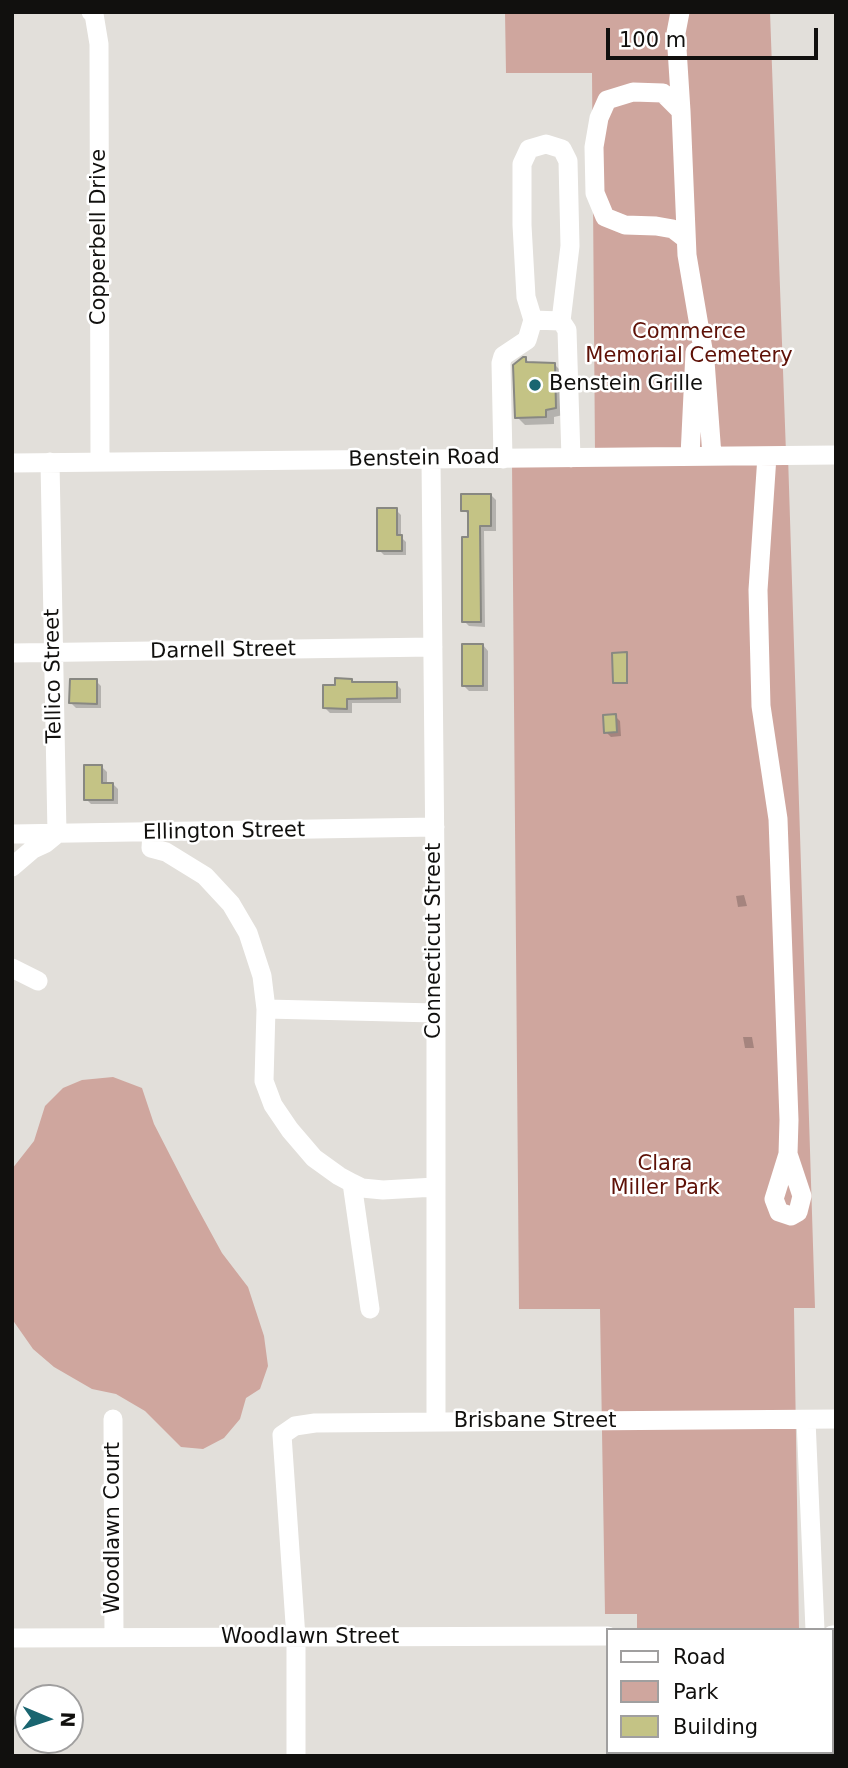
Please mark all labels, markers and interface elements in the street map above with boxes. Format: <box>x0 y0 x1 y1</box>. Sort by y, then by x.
scale bar <box>610 14 822 58</box>
text: 100 m <box>619 28 686 52</box>
street label: Copperbell Drive <box>87 149 113 325</box>
park label: Commerce Memorial Cemetery <box>585 320 793 370</box>
place label: Benstein Grille <box>549 372 703 398</box>
marker: Benstein Grille <box>527 377 543 393</box>
street label: Benstein Road <box>348 445 500 473</box>
street label: Tellico Street <box>40 609 68 743</box>
street label: Darnell Street <box>150 637 296 665</box>
street label: Ellington Street <box>143 818 305 846</box>
street label: Connecticut Street <box>422 843 448 1039</box>
park label: Clara Miller Park <box>610 1152 720 1202</box>
street label: Brisbane Street <box>454 1409 616 1435</box>
street label: Woodlawn Court <box>101 1442 127 1614</box>
street label: Woodlawn Street <box>221 1625 399 1651</box>
legend <box>606 1628 834 1754</box>
text: Road <box>673 1645 726 1669</box>
text: Park <box>673 1680 718 1704</box>
north arrow <box>14 1684 84 1754</box>
text: N <box>57 1711 79 1728</box>
text: Building <box>673 1715 758 1739</box>

